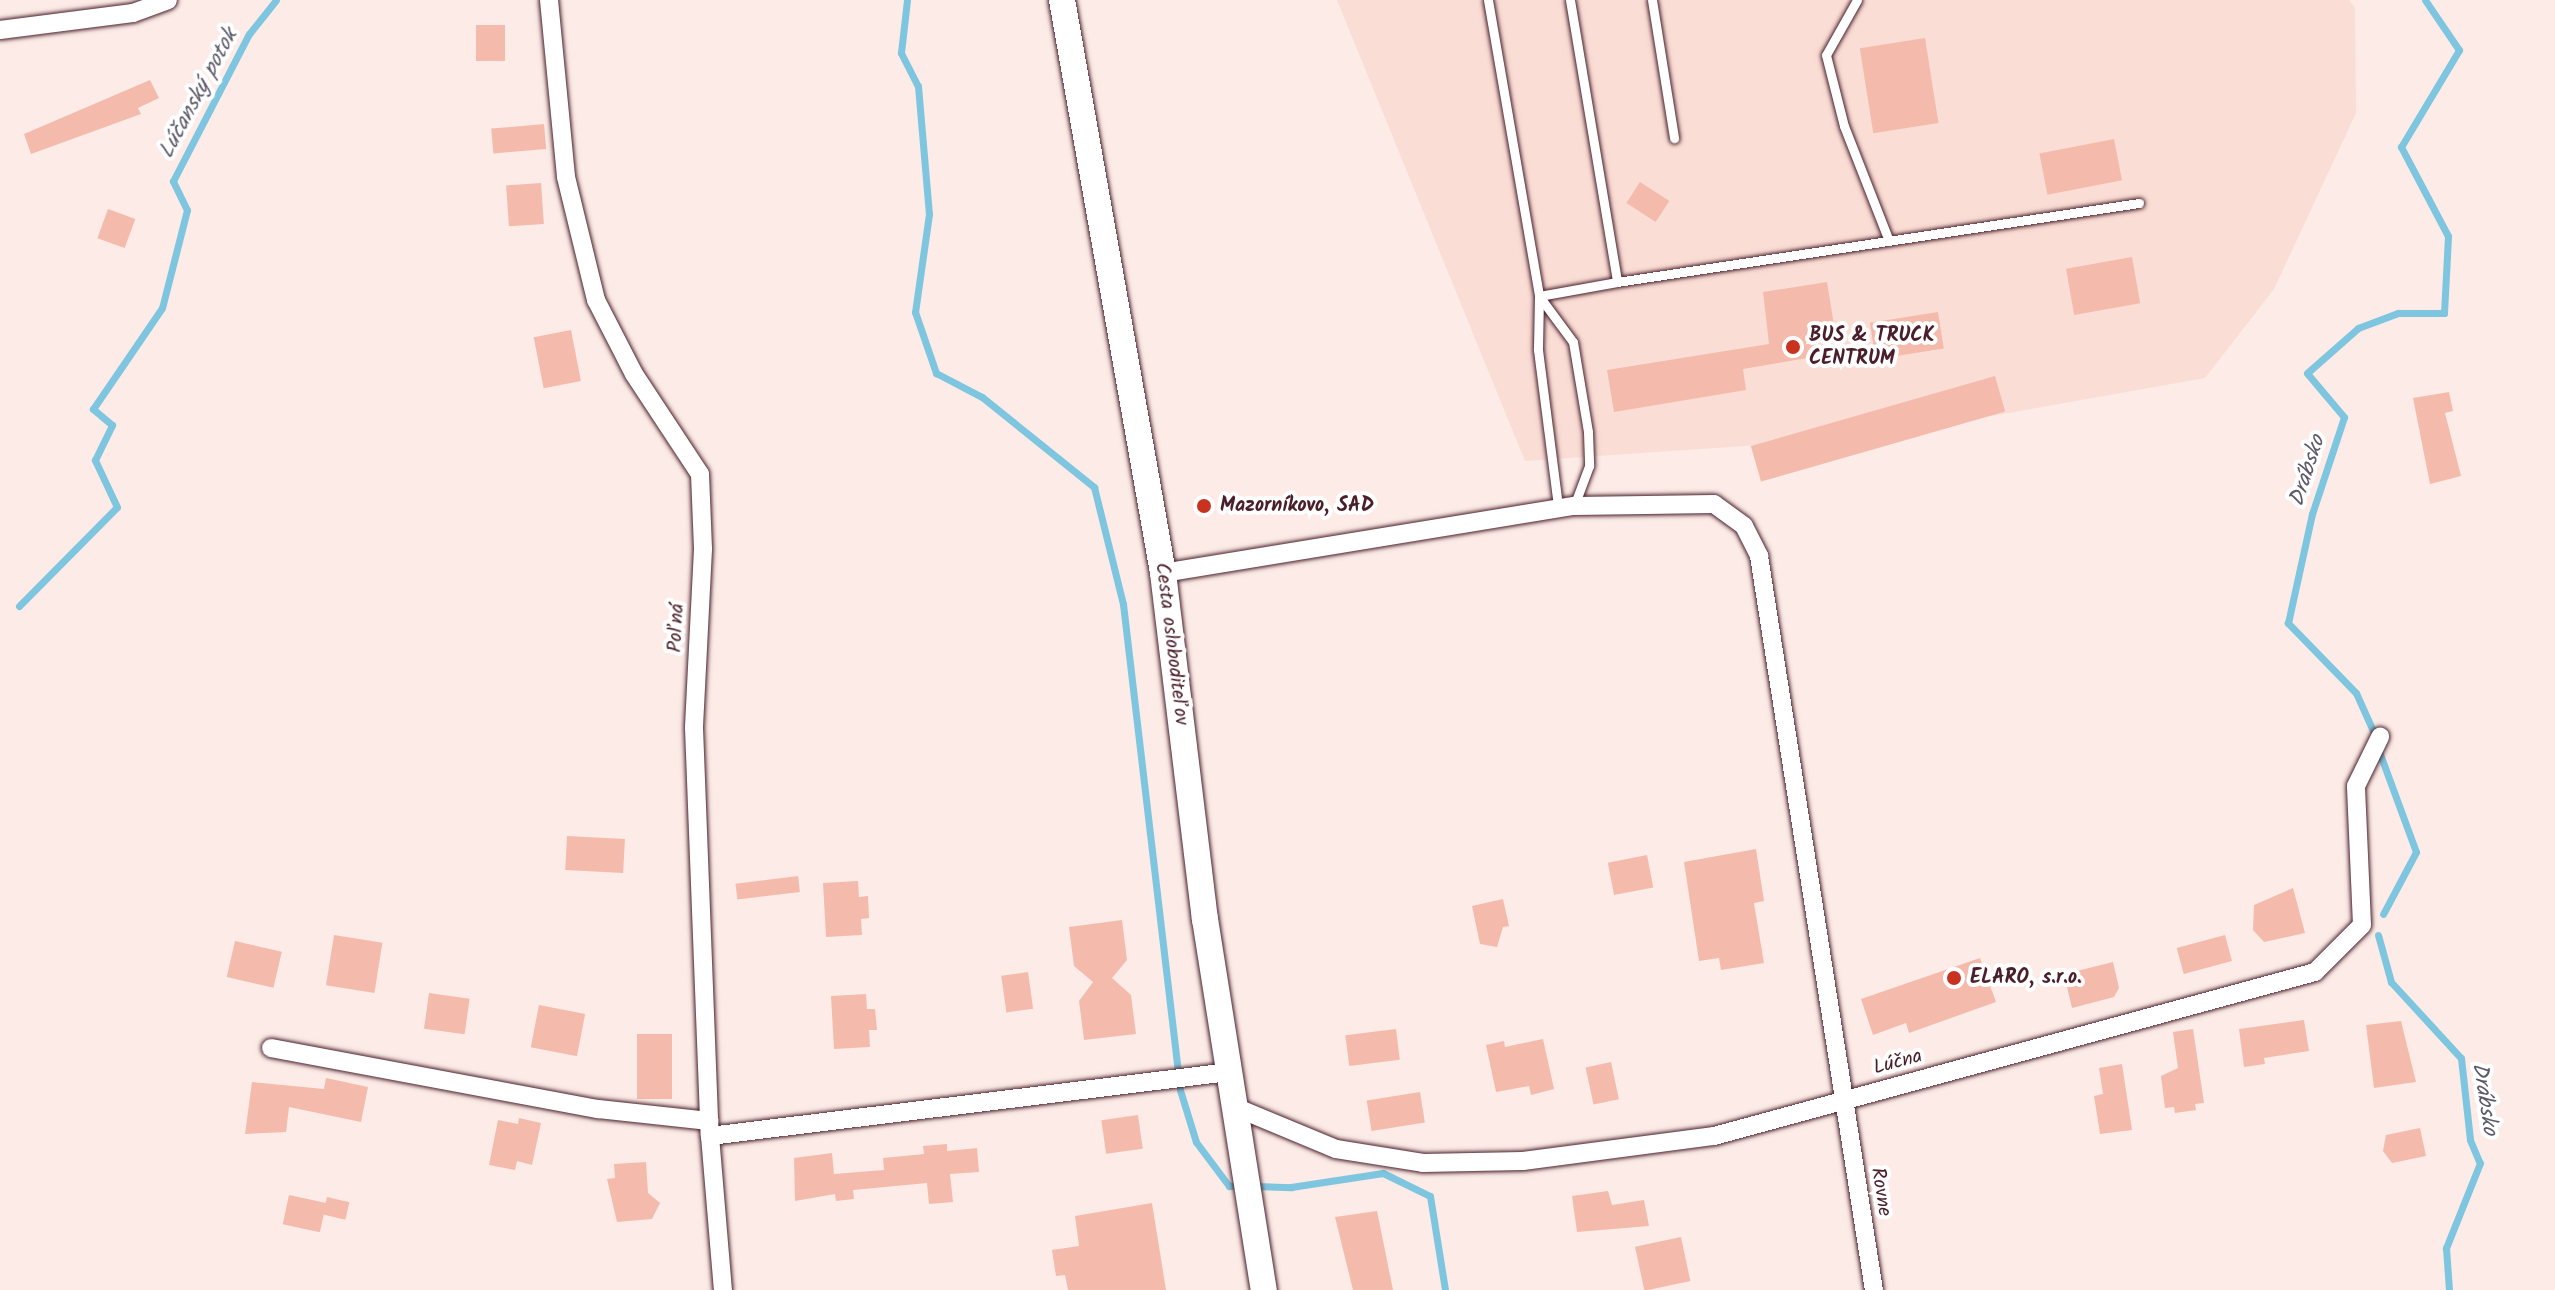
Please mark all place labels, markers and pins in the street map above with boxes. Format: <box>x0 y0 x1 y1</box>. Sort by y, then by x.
place label: BUS & TRUCK CENTRUM <box>1809 324 1935 371</box>
marker: BUS & TRUCK CENTRUM <box>1784 338 1802 356</box>
place label: Mazorníkovo, SAD <box>1220 494 1374 518</box>
marker: Mazorníkovo, SAD <box>1195 497 1213 515</box>
place label: ELARO, s.r.o. <box>1970 966 2082 990</box>
marker: ELARO, s.r.o. <box>1945 969 1963 987</box>

